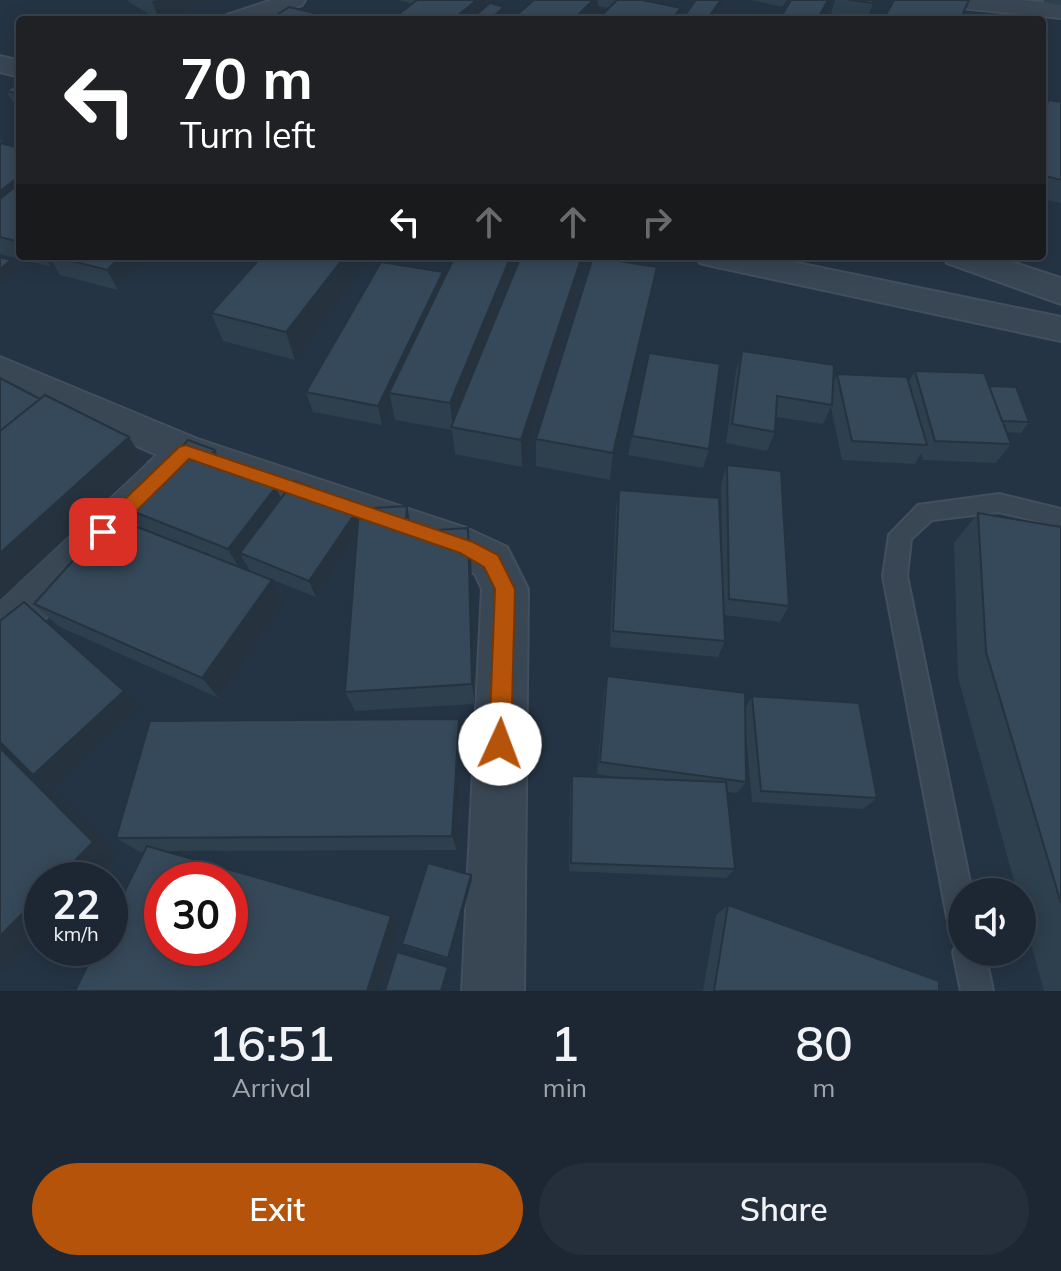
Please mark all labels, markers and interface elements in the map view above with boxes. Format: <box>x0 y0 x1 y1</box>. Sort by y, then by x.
text: 70 m <box>180 43 313 113</box>
icon: left <box>48 48 152 152</box>
text: Turn left <box>180 112 316 157</box>
icon: left <box>383 200 427 244</box>
icon: ahead <box>467 200 511 244</box>
icon: ahead <box>551 200 595 244</box>
icon: right <box>635 200 679 244</box>
pin <box>69 498 137 566</box>
icon: arrive <box>81 510 125 554</box>
position arrow <box>458 702 542 786</box>
speed limit sign: 30 <box>144 862 248 966</box>
map controls <box>948 878 1036 966</box>
button: sound <box>948 878 1036 966</box>
text: 22 <box>52 879 100 929</box>
text: km/h <box>53 921 99 946</box>
text: 16:51 <box>208 1013 335 1073</box>
text: 1 <box>551 1013 579 1073</box>
text: 80 <box>795 1013 853 1073</box>
text: Arrival <box>232 1071 311 1104</box>
text: min <box>543 1071 587 1104</box>
text: m <box>813 1071 835 1104</box>
button: Exit <box>32 1163 523 1255</box>
button: Share <box>539 1163 1029 1255</box>

